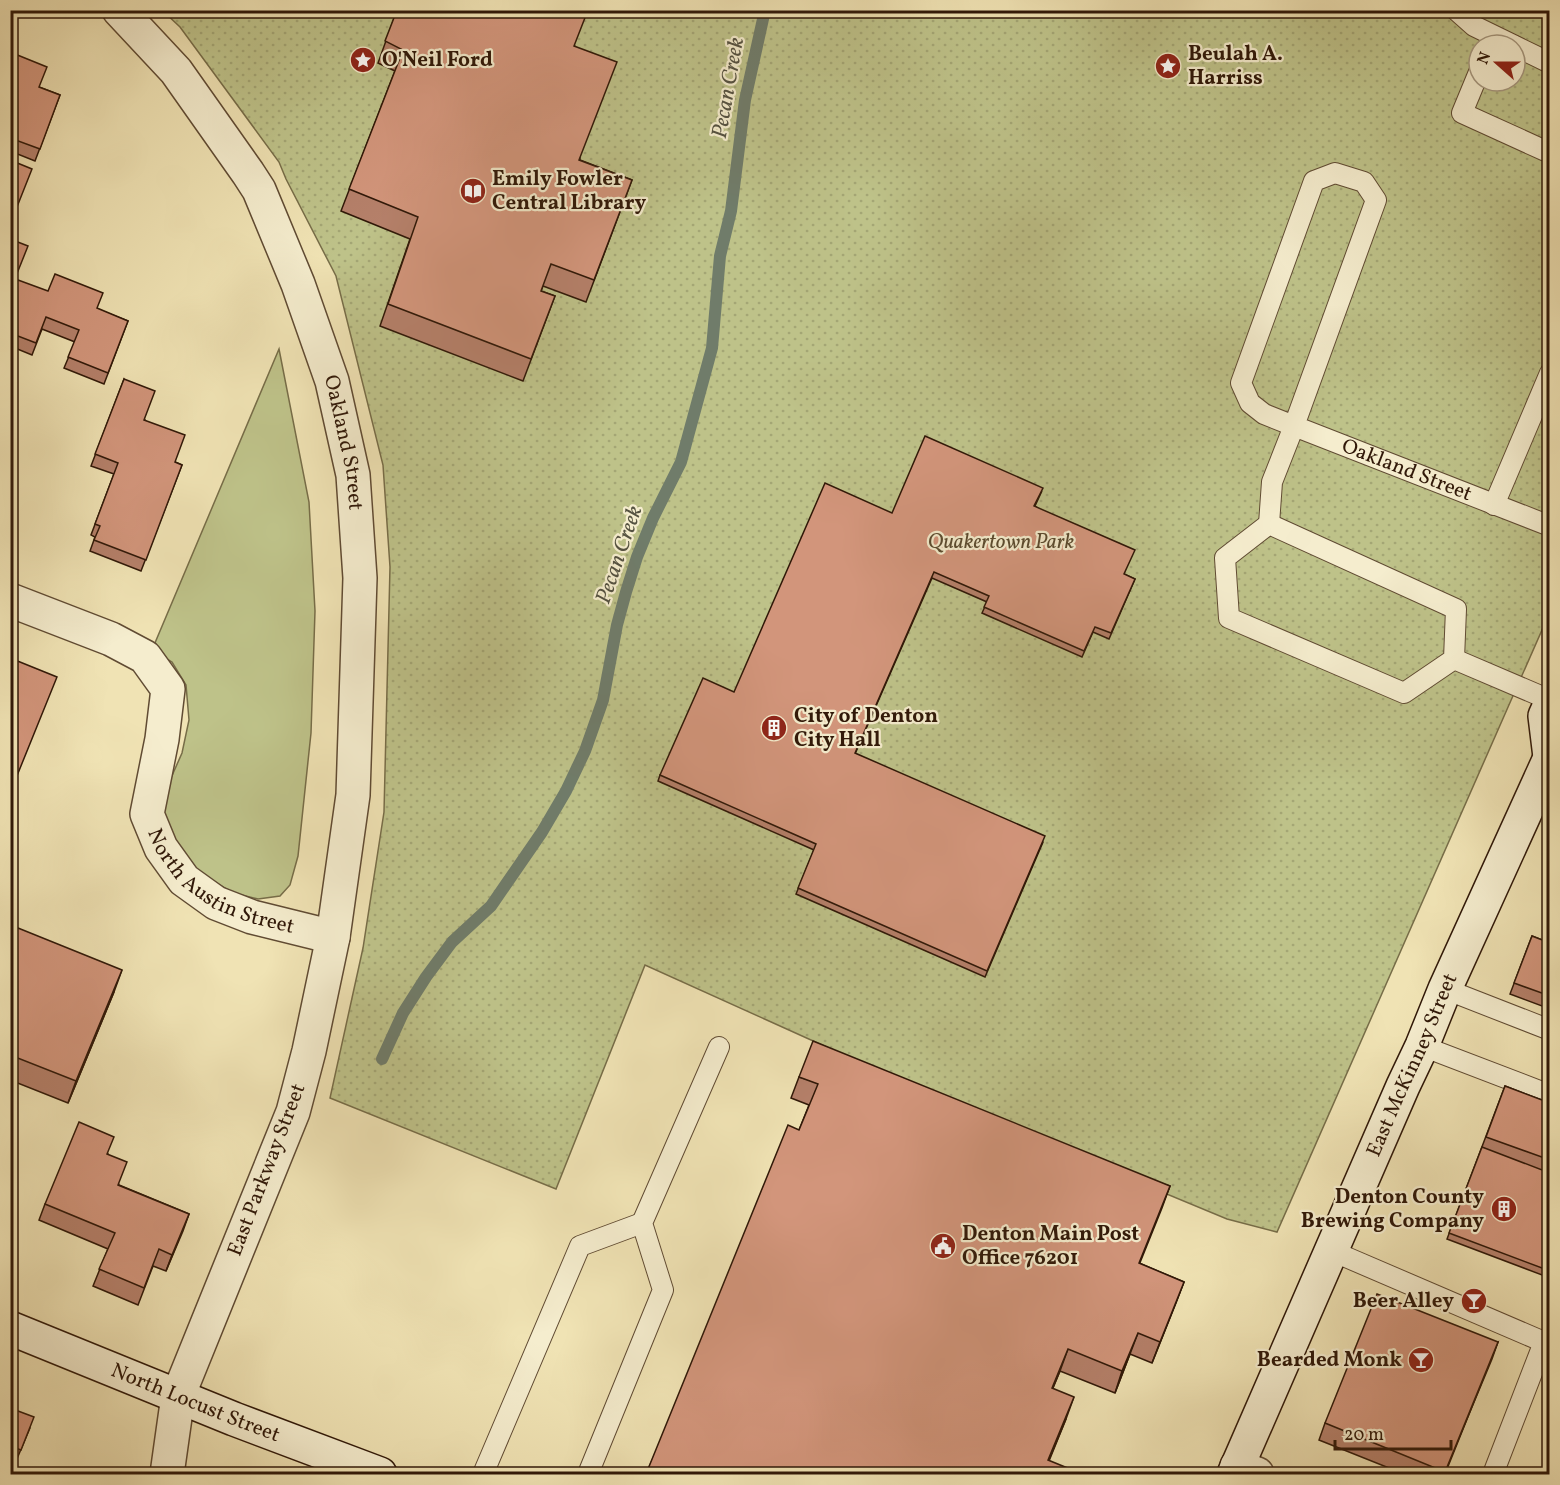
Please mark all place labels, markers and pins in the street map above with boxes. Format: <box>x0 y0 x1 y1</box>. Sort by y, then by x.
place label: Beulah A. Harriss <box>1188 40 1283 93</box>
place icon: O'Neil Ford <box>348 45 378 75</box>
place label: O'Neil Ford <box>382 46 493 75</box>
place icon: Beulah A. Harriss <box>1153 51 1183 81</box>
place label: Emily Fowler Central Library <box>492 165 647 218</box>
library icon: Emily Fowler Central Library <box>458 176 488 206</box>
place label: City of Denton City Hall <box>794 702 938 755</box>
building icon: City of Denton City Hall <box>759 713 789 743</box>
place label: Denton County Brewing Company <box>1301 1183 1484 1236</box>
building icon: Denton County Brewing Company <box>1489 1194 1519 1224</box>
place label: Denton Main Post Office 76201 <box>962 1220 1139 1273</box>
public building icon: Denton Main Post Office 76201 <box>928 1231 958 1261</box>
bar icon: Beer Alley <box>1459 1286 1489 1316</box>
place label: Beer Alley <box>1353 1287 1454 1316</box>
bar icon: Bearded Monk <box>1406 1345 1436 1375</box>
place label: Bearded Monk <box>1257 1346 1402 1375</box>

